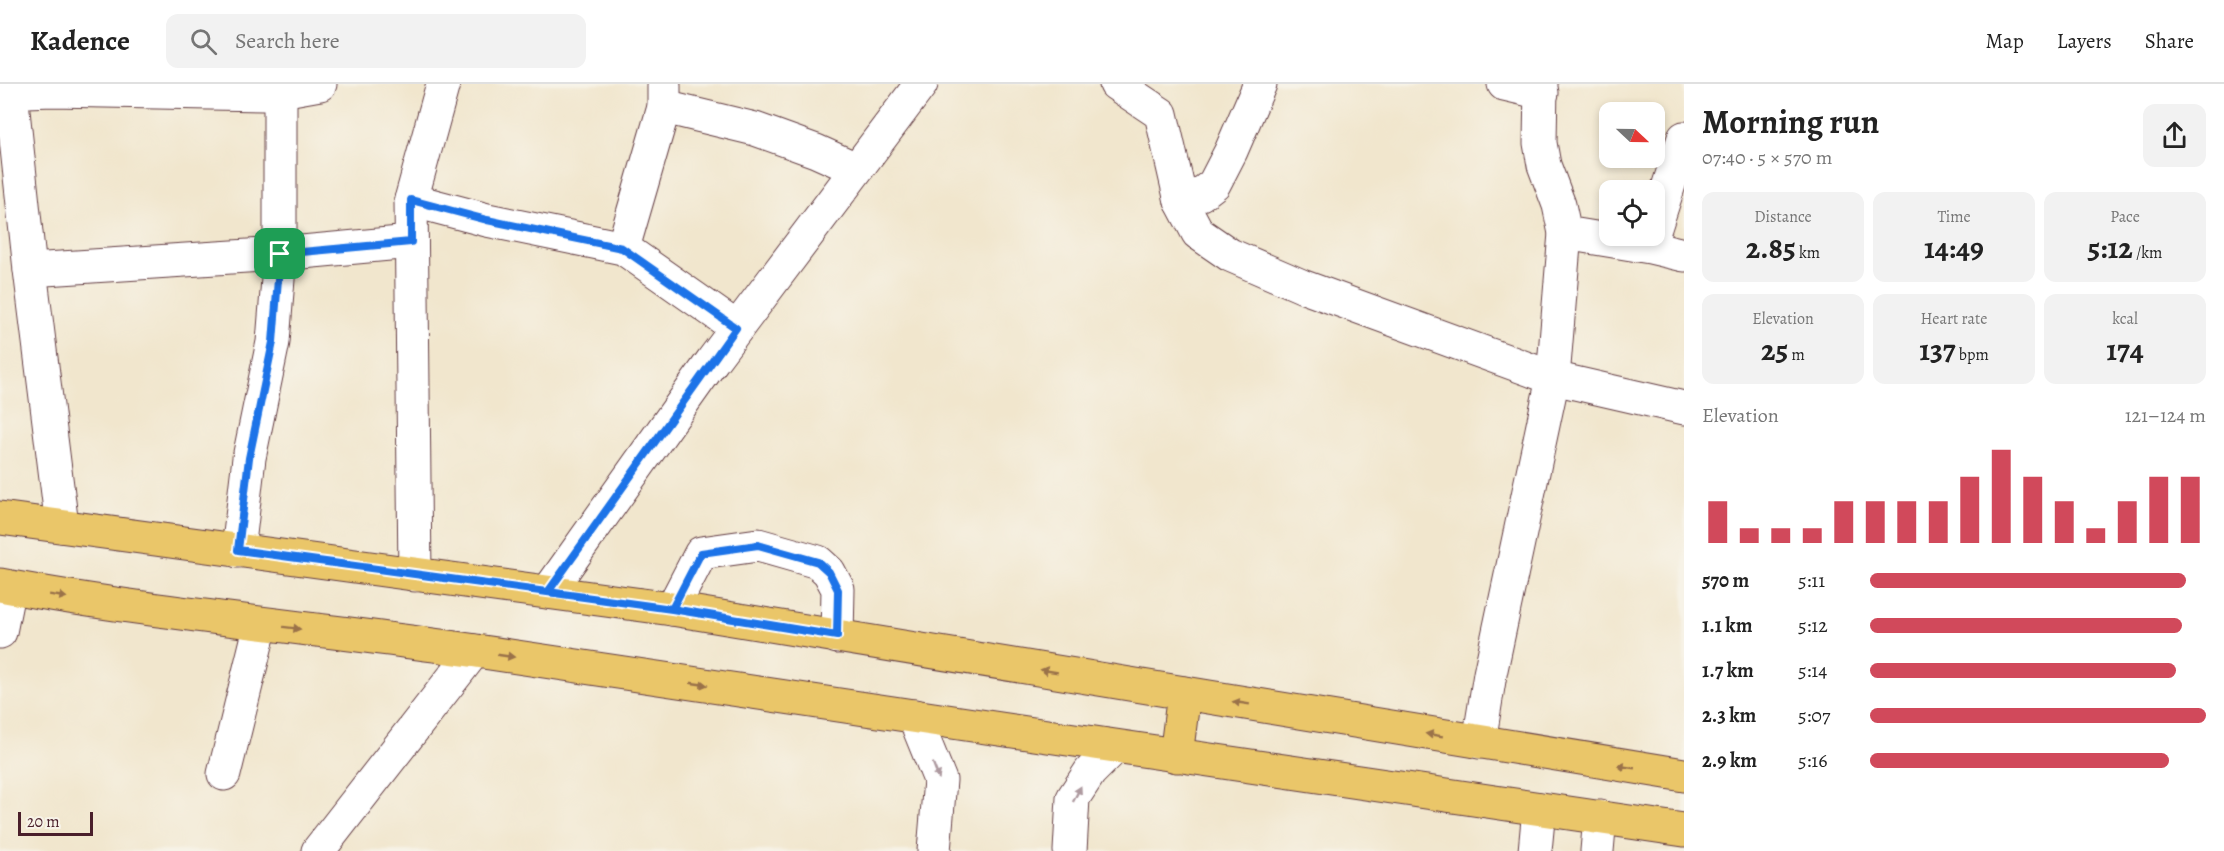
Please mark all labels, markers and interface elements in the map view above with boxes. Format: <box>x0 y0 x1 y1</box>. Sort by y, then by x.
search box <box>166 14 586 68</box>
text: Kadence <box>30 22 130 60</box>
icon: search <box>187 25 220 58</box>
text: Search here <box>235 26 340 56</box>
text: Map <box>1985 27 2024 55</box>
text: Layers <box>2057 27 2112 55</box>
text: Share <box>2145 27 2194 55</box>
text: Morning run <box>1702 99 1879 144</box>
north arrow <box>1599 102 1665 168</box>
map controls <box>1599 102 1665 246</box>
button: share <box>2143 104 2206 167</box>
text: 07:40 · 5 × 570 m <box>1702 144 1832 171</box>
button: locate <box>1599 180 1665 246</box>
text: Distance <box>1754 206 1812 228</box>
text: Time <box>1937 206 1971 228</box>
text: Pace <box>2110 206 2140 228</box>
pin <box>254 228 305 279</box>
text: 2.85 <box>1746 228 1796 268</box>
text: 14:49 <box>1924 228 1984 268</box>
text: 5:12 <box>2088 228 2133 268</box>
icon: arrive <box>263 237 296 270</box>
text: km <box>1796 242 1820 264</box>
text: /km <box>2133 242 2162 264</box>
text: Elevation <box>1752 308 1814 330</box>
text: Heart rate <box>1921 308 1987 330</box>
text: kcal <box>2112 308 2138 330</box>
text: 25 <box>1761 330 1788 370</box>
text: 137 <box>1919 330 1956 370</box>
text: 174 <box>2106 330 2144 370</box>
text: m <box>1788 344 1805 366</box>
text: bpm <box>1956 344 1989 366</box>
text: Elevation <box>1702 402 1779 429</box>
text: 121–124 m <box>2125 402 2206 429</box>
text: 570 m <box>1702 567 1749 594</box>
text: 5:11 <box>1798 567 1825 594</box>
one-way arrow <box>48 591 67 600</box>
text: 1.1 km <box>1702 612 1752 639</box>
text: 5:12 <box>1798 612 1828 639</box>
one-way arrow <box>283 623 302 633</box>
one-way arrow <box>497 651 516 660</box>
text: 1.7 km <box>1702 657 1754 684</box>
text: 5:14 <box>1798 657 1827 684</box>
one-way arrow <box>1039 666 1058 675</box>
one-way arrow <box>690 680 709 689</box>
one-way arrow <box>1232 698 1251 707</box>
text: 2.3 km <box>1702 702 1756 729</box>
text: 5:07 <box>1798 702 1830 729</box>
one-way arrow <box>1424 730 1443 739</box>
text: 2.9 km <box>1702 747 1757 774</box>
text: 5:16 <box>1798 747 1827 774</box>
one-way arrow <box>932 762 942 780</box>
one-way arrow <box>1616 763 1635 772</box>
one-way arrow <box>1072 785 1082 803</box>
scale bar <box>18 809 93 836</box>
text: 20 m <box>27 811 60 833</box>

